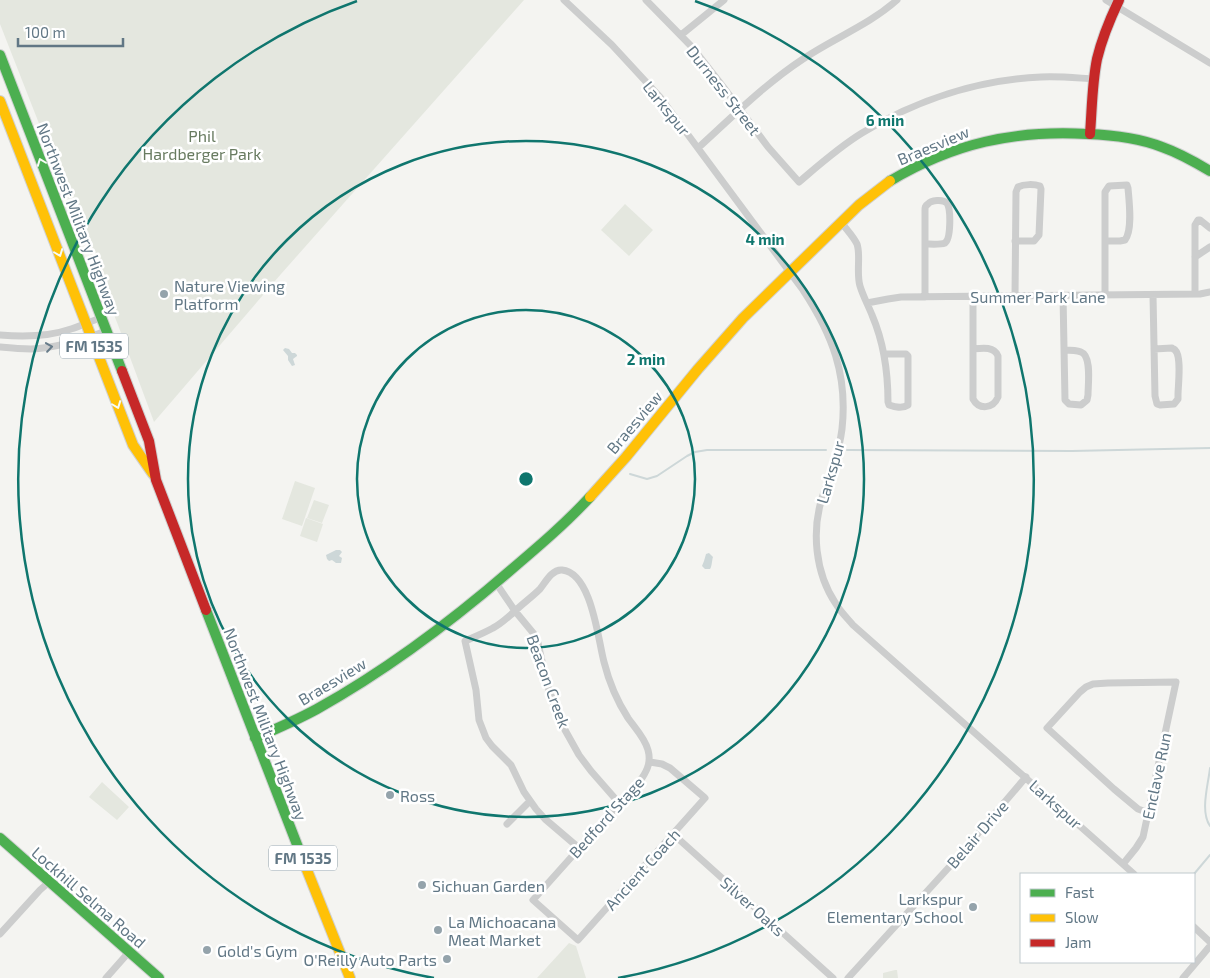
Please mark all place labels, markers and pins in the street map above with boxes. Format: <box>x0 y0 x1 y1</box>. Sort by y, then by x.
place label: Nature Viewing Platform <box>174 276 285 313</box>
marker: Nature Viewing Platform <box>158 288 170 300</box>
centre of rings <box>517 470 535 488</box>
place label: Ross <box>400 786 435 805</box>
marker: Ross <box>384 789 396 801</box>
place label: Sichuan Garden <box>432 876 545 895</box>
marker: Sichuan Garden <box>416 879 428 891</box>
place label: Larkspur Elementary School <box>827 889 964 926</box>
marker: Larkspur Elementary School <box>967 901 979 913</box>
place label: La Michoacana Meat Market <box>448 912 556 949</box>
marker: La Michoacana Meat Market <box>432 924 444 936</box>
place label: Gold's Gym <box>217 941 298 960</box>
marker: Gold's Gym <box>201 944 213 956</box>
place label: O'Reilly Auto Parts <box>304 950 437 969</box>
marker: O'Reilly Auto Parts <box>441 953 453 965</box>

